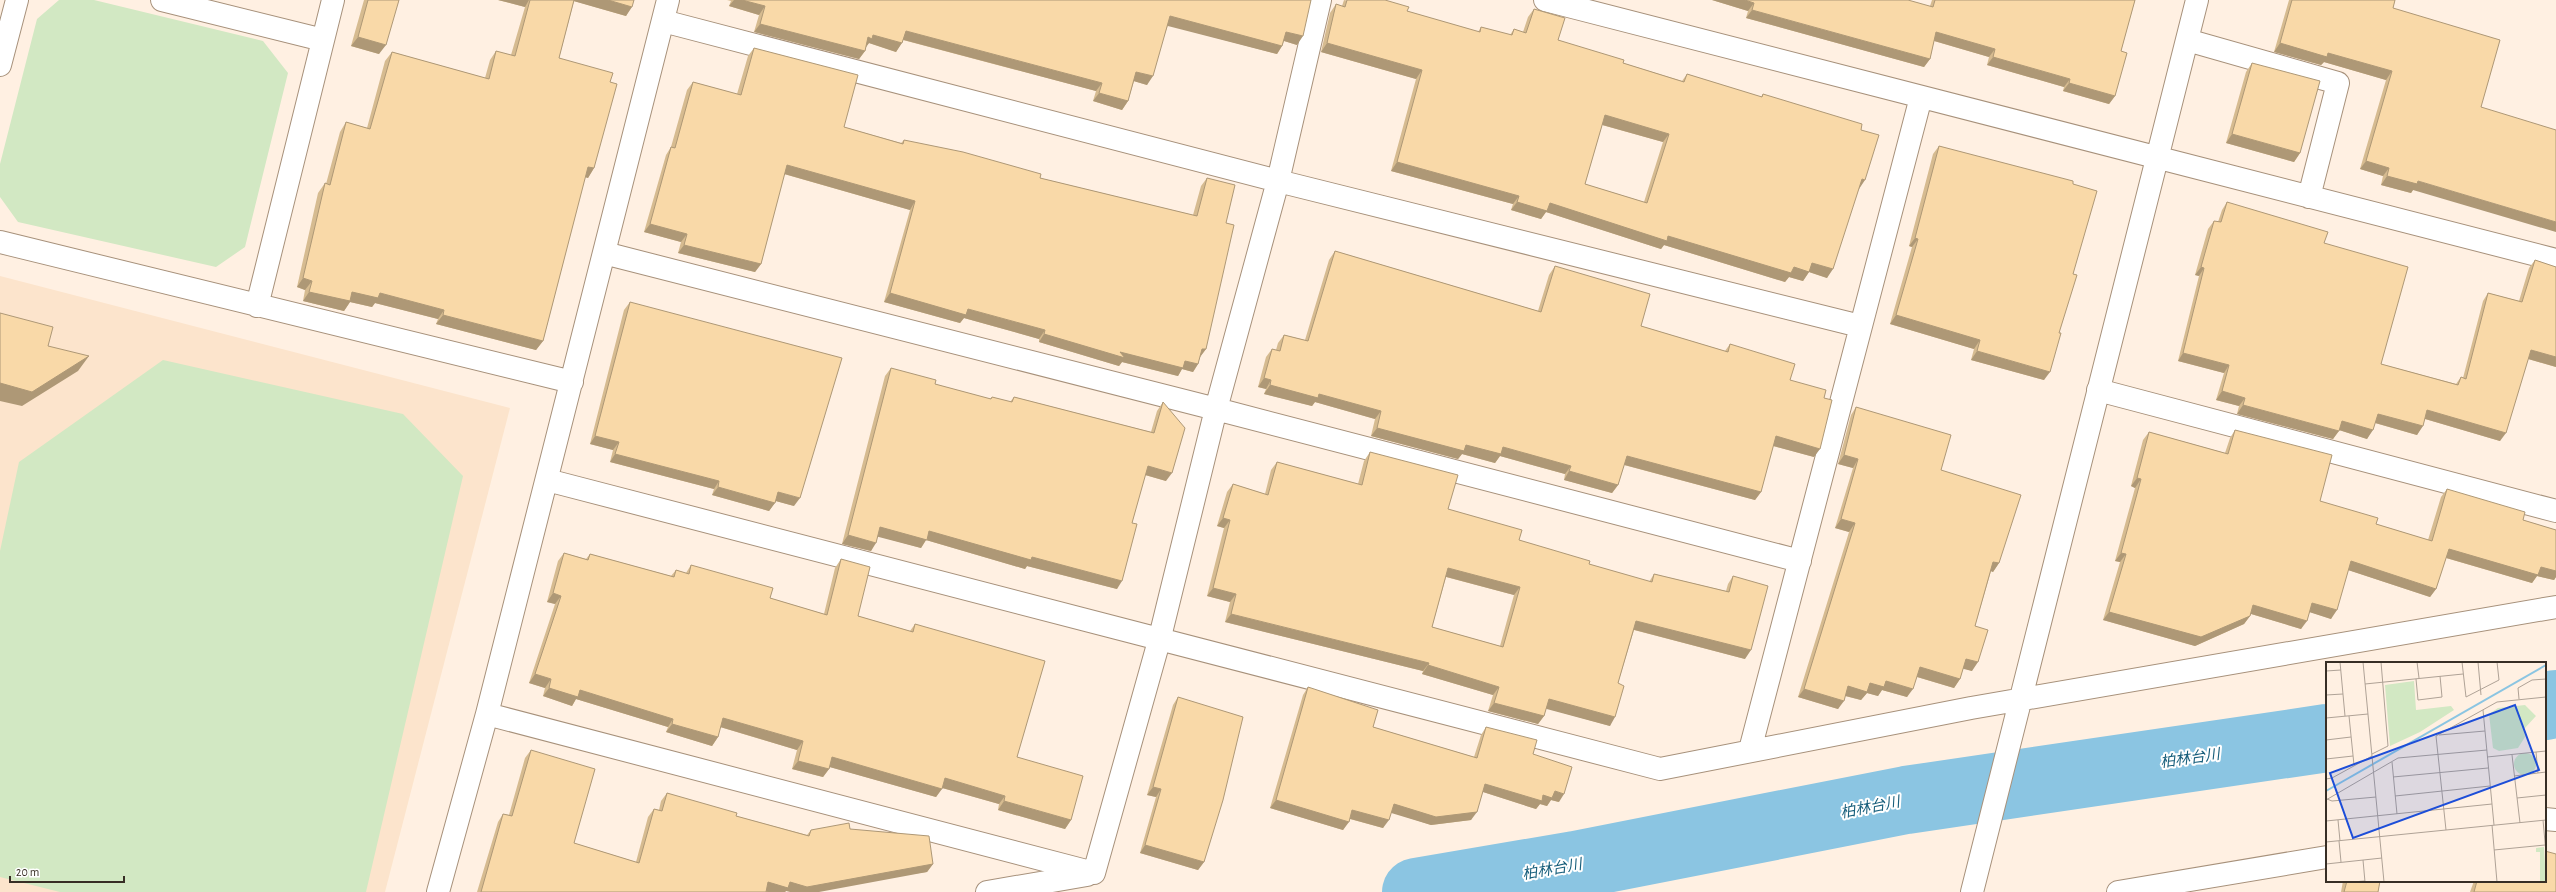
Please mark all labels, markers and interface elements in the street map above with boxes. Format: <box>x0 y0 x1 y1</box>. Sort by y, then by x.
inset map <box>2326 662 2546 882</box>
water label: 柏林台川 <box>2159 746 2223 770</box>
water label: 柏林台川 <box>1839 793 1903 821</box>
water label: 柏林台川 <box>1521 856 1585 882</box>
scale bar <box>10 858 124 884</box>
text: 20 m <box>16 866 39 878</box>

